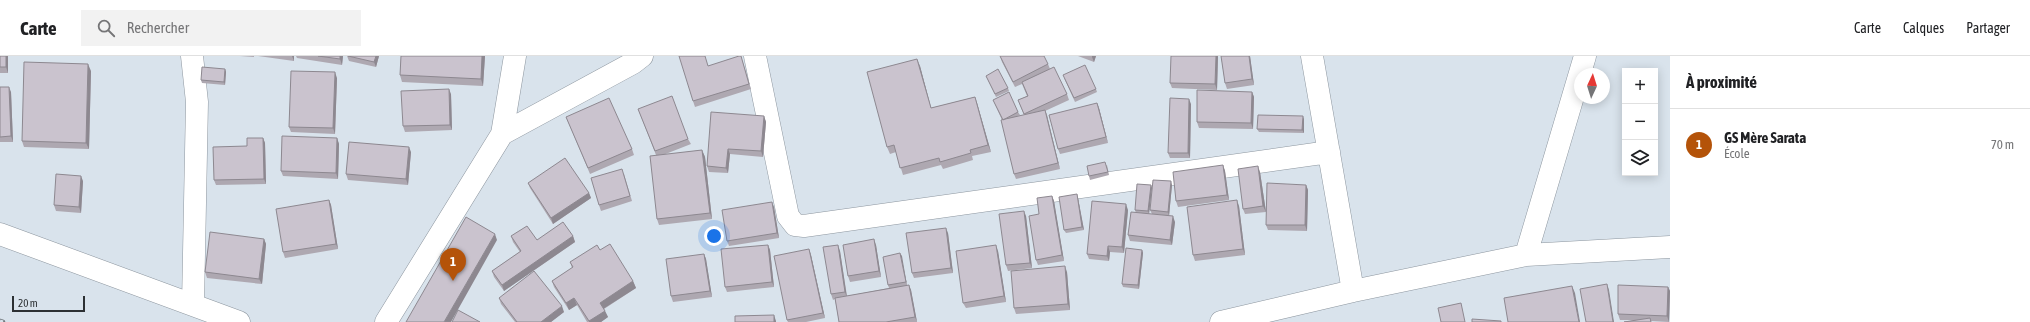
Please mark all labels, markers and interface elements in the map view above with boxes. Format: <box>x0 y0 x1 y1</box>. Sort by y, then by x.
search box <box>81 10 361 46</box>
text: Carte <box>20 17 57 39</box>
icon: search <box>95 17 117 39</box>
text: Rechercher <box>127 19 189 36</box>
text: Carte <box>1854 20 1881 36</box>
text: Calques <box>1903 20 1944 36</box>
text: Partager <box>1966 20 2010 36</box>
north arrow <box>1574 68 1610 104</box>
map controls <box>1622 68 1658 176</box>
button: + <box>1622 68 1658 104</box>
text: À proximité <box>1686 72 1757 92</box>
button: − <box>1622 104 1658 140</box>
text: GS Mère Sarata <box>1724 129 1806 146</box>
text: 1 <box>1696 137 1702 152</box>
text: 70 m <box>1991 137 2014 152</box>
button: layers <box>1622 140 1658 176</box>
text: École <box>1724 146 1750 161</box>
your location <box>704 226 724 246</box>
pin: 1 <box>440 248 466 281</box>
scale bar <box>12 294 85 313</box>
text: 20 m <box>18 297 38 309</box>

